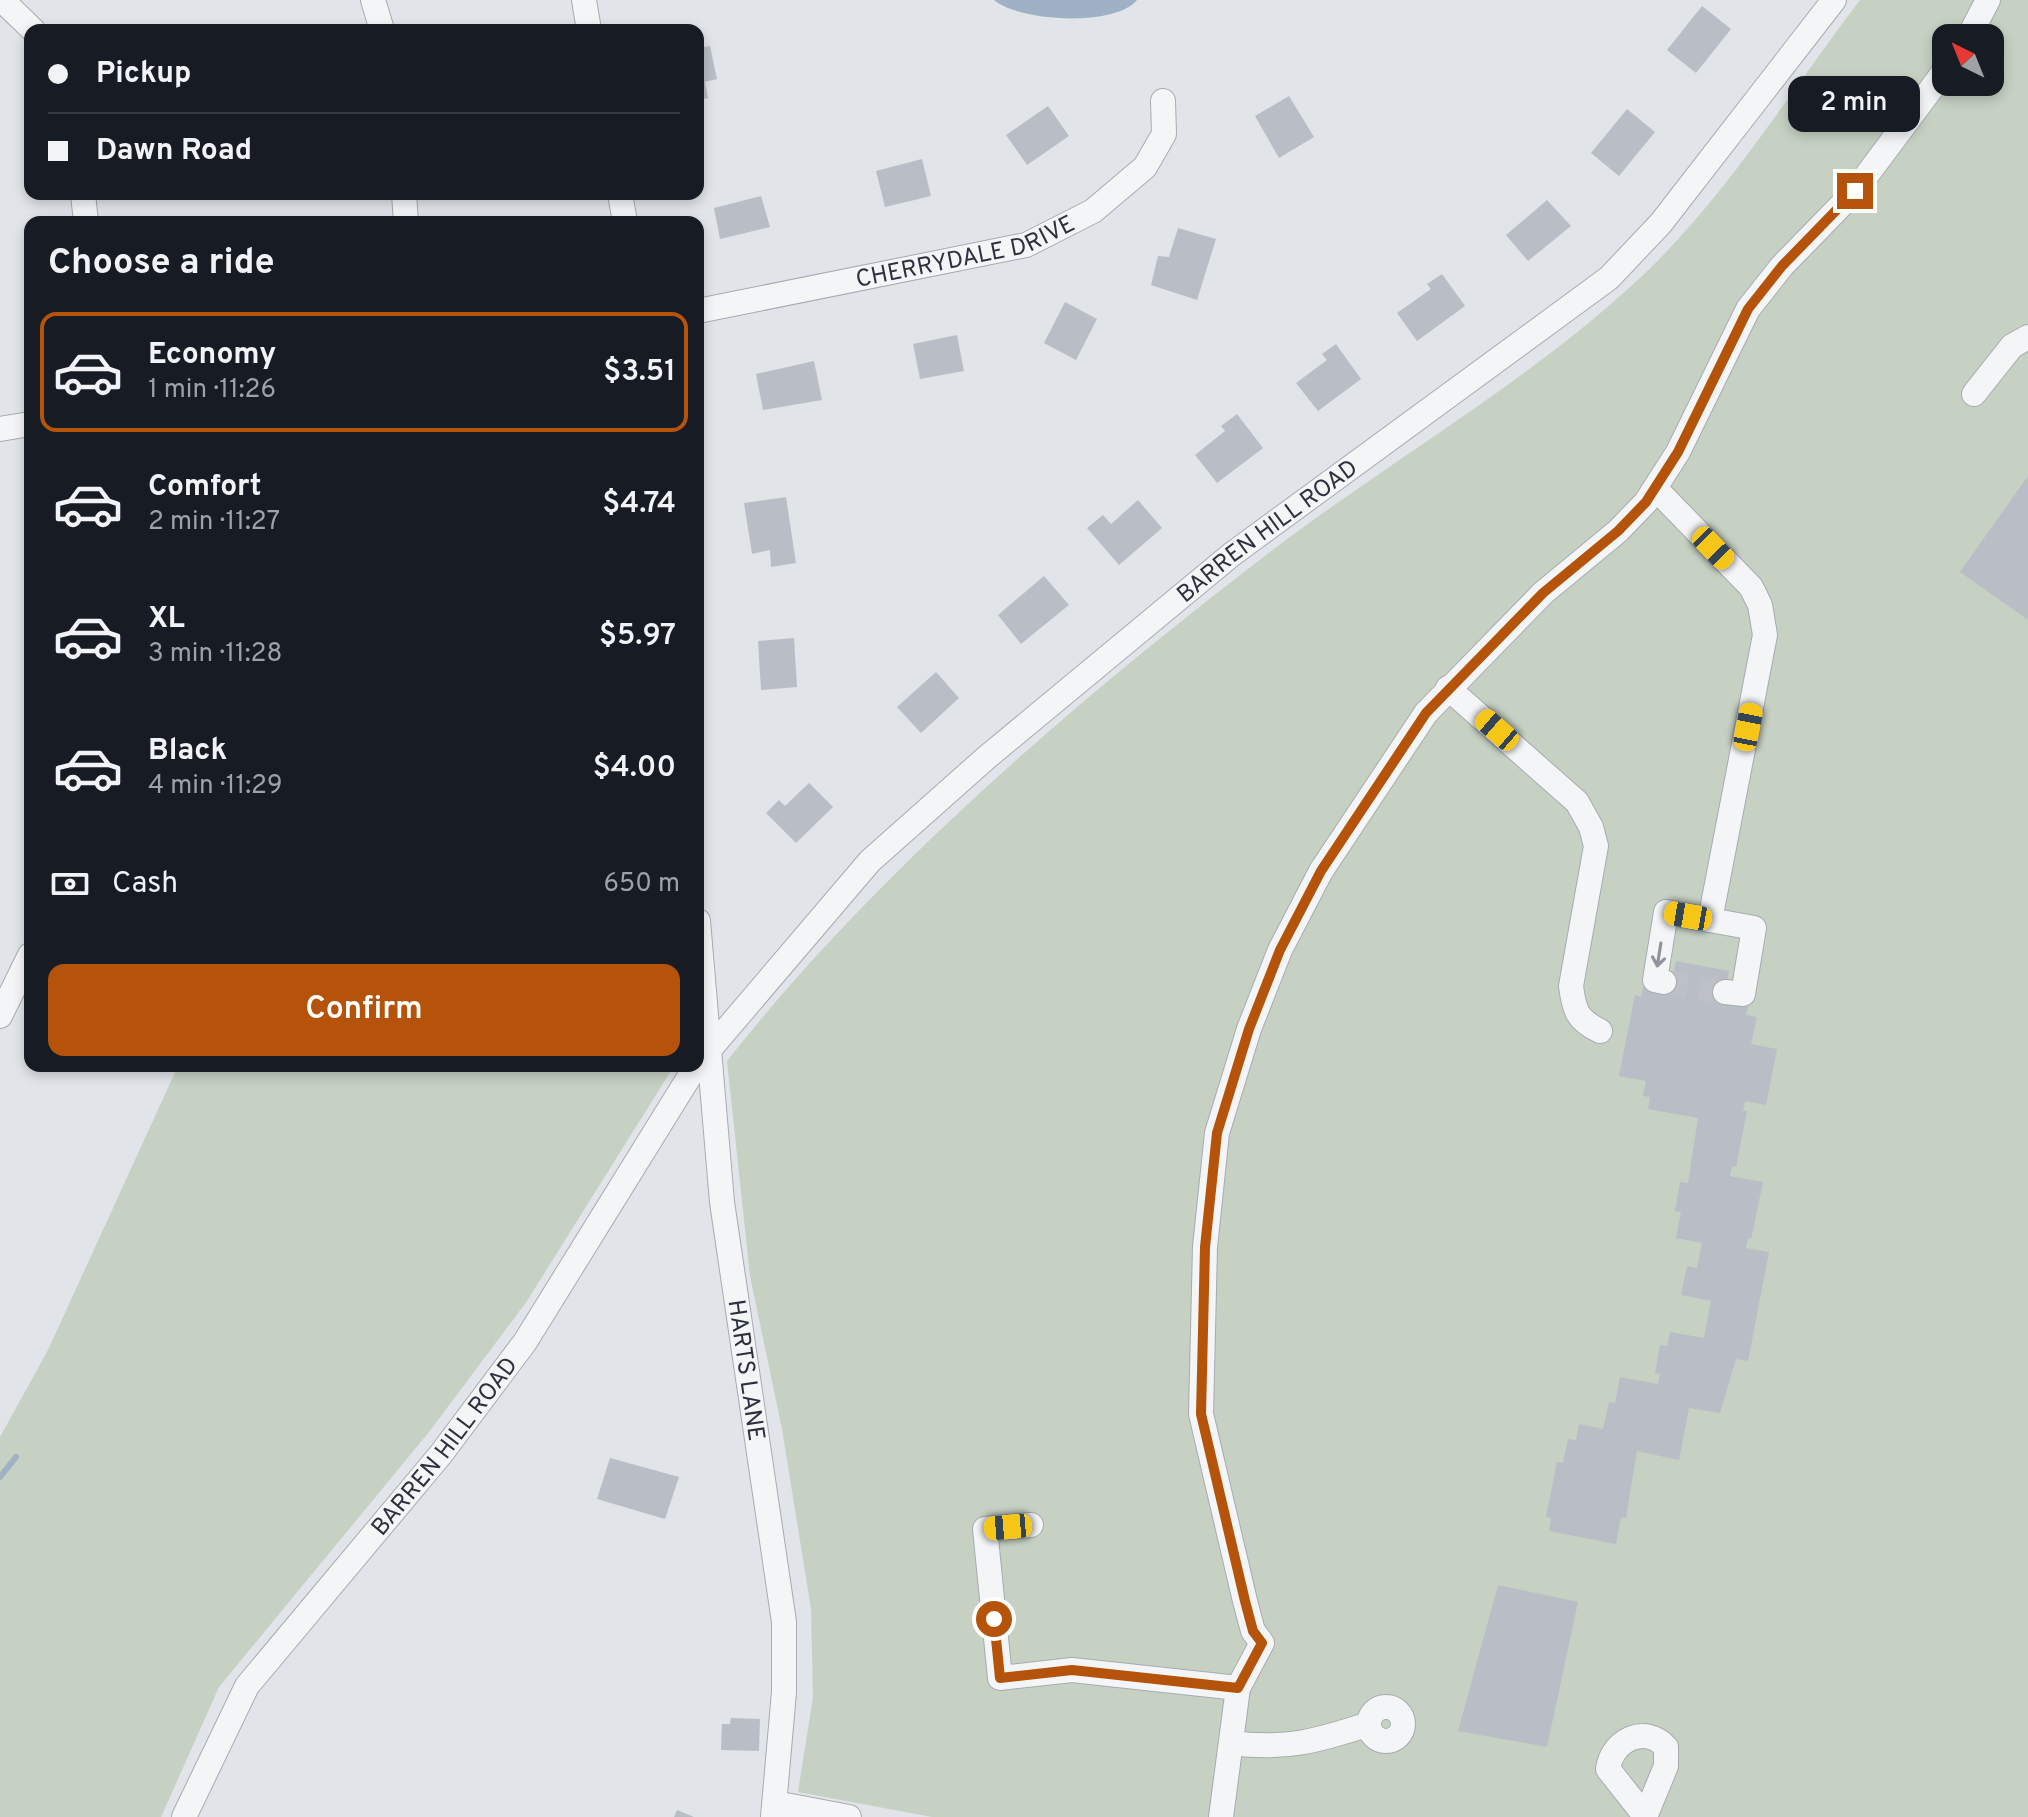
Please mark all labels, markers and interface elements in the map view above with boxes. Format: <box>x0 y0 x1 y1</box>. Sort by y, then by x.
north arrow <box>1932 24 2004 96</box>
map controls <box>1932 24 2004 96</box>
text: Pickup <box>96 56 191 93</box>
callout: 2 min <box>1789 75 1921 131</box>
text: 2 min <box>1820 87 1888 120</box>
text: Dawn Road <box>96 133 252 170</box>
route end <box>1837 173 1873 209</box>
street label: CHERRYDALE DRIVE <box>853 210 1080 296</box>
text: Choose a ride <box>48 241 274 287</box>
icon: car <box>52 336 124 408</box>
text: Economy <box>148 337 276 374</box>
text: $3.51 <box>603 354 676 391</box>
text: 1 min · 11:26 <box>148 374 276 407</box>
street label: BARREN HILL ROAD <box>1172 454 1365 610</box>
icon: car <box>52 468 124 540</box>
text: Comfort <box>148 469 261 506</box>
text: $4.74 <box>602 486 676 523</box>
text: 2 min · 11:27 <box>148 506 280 539</box>
car <box>1688 522 1738 574</box>
icon: car <box>52 600 124 672</box>
text: XL <box>148 601 185 638</box>
text: $5.97 <box>599 618 676 655</box>
text: 3 min · 11:28 <box>148 638 282 671</box>
car <box>1732 701 1764 753</box>
car <box>1471 705 1523 755</box>
icon: car <box>52 732 124 804</box>
text: Black <box>148 733 227 770</box>
text: $4.00 <box>593 750 676 787</box>
text: 4 min · 11:29 <box>148 770 282 803</box>
icon: cash <box>48 862 92 906</box>
text: Cash <box>112 866 178 903</box>
text: 650 m <box>604 868 680 901</box>
car <box>1662 900 1714 932</box>
one-way arrow <box>1651 942 1666 967</box>
button: Confirm <box>48 964 680 1056</box>
street label: HARTS LANE <box>720 1298 770 1443</box>
street label: BARREN HILL ROAD <box>366 1352 525 1543</box>
car <box>983 1513 1033 1541</box>
route start <box>976 1601 1012 1637</box>

